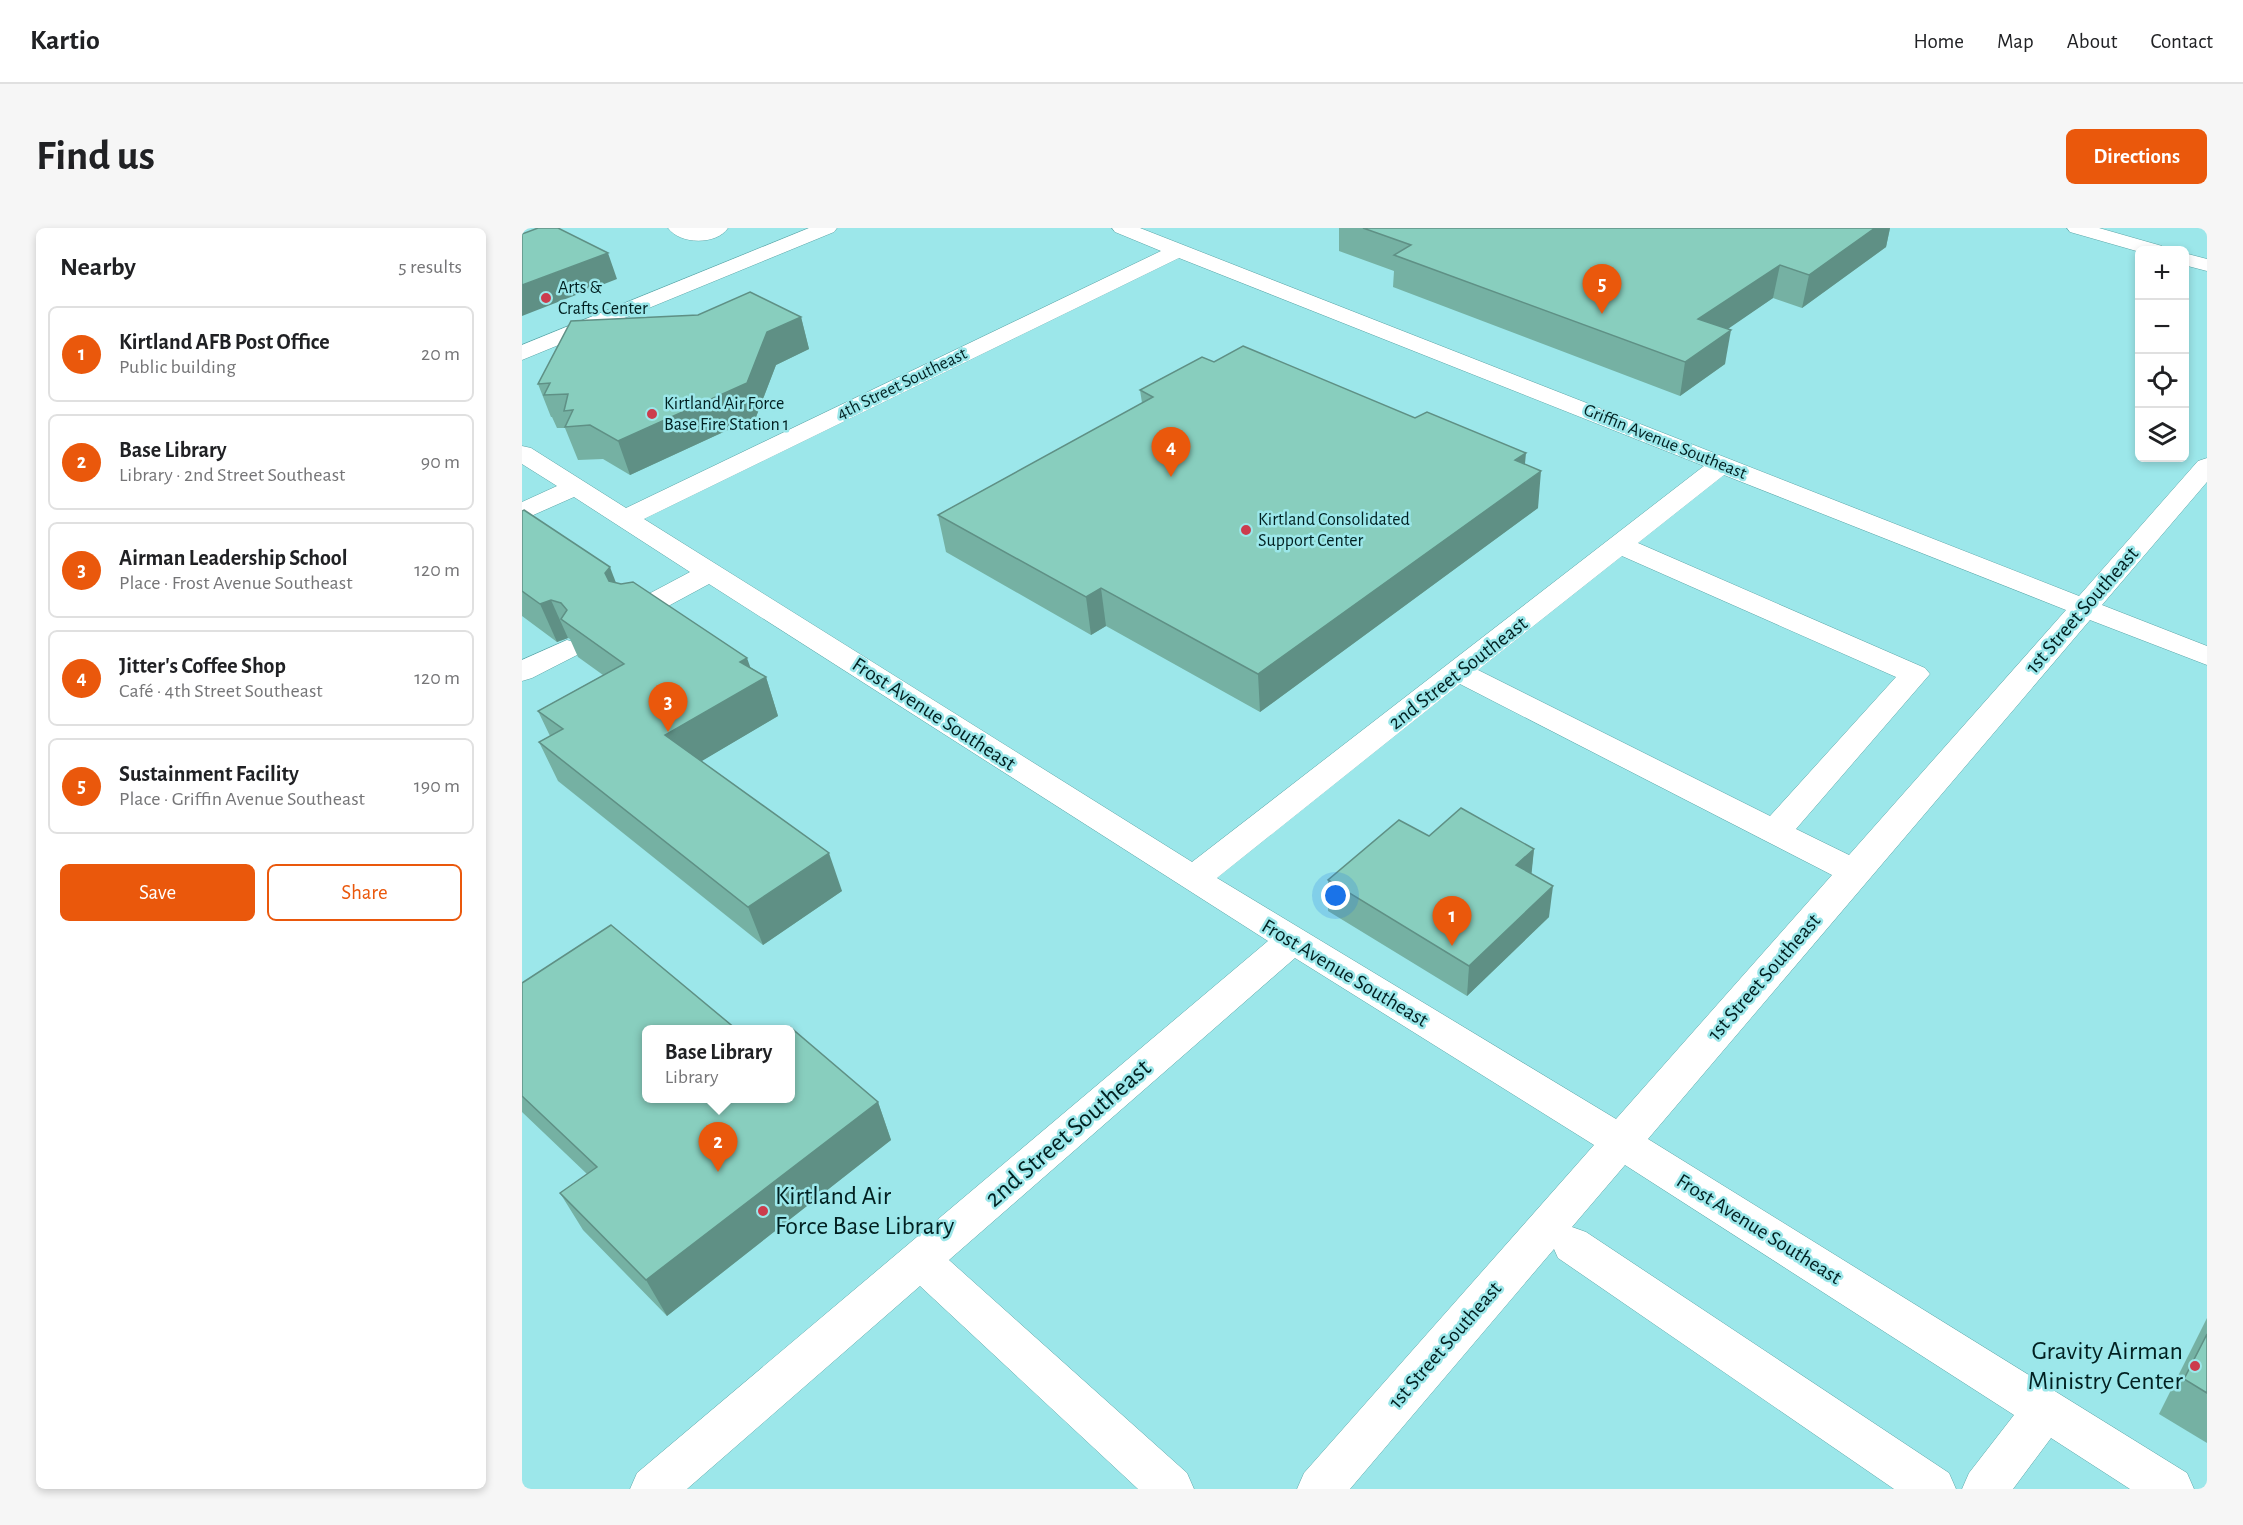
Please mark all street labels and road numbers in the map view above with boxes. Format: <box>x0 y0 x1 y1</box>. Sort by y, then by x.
street label: 4th Street Southeast <box>834 345 970 423</box>
street label: Griffin Avenue Southeast <box>1581 401 1749 483</box>
street label: 1st Street Southeast <box>2022 542 2143 677</box>
street label: 2nd Street Southeast <box>1385 612 1532 733</box>
street label: Frost Avenue Southeast <box>849 653 1020 775</box>
street label: 1st Street Southeast <box>1704 909 1825 1044</box>
street label: Frost Avenue Southeast <box>1258 915 1432 1031</box>
street label: 2nd Street Southeast <box>980 1054 1156 1212</box>
street label: Frost Avenue Southeast <box>1673 1170 1845 1288</box>
street label: 1st Street Southeast <box>1385 1277 1506 1412</box>

